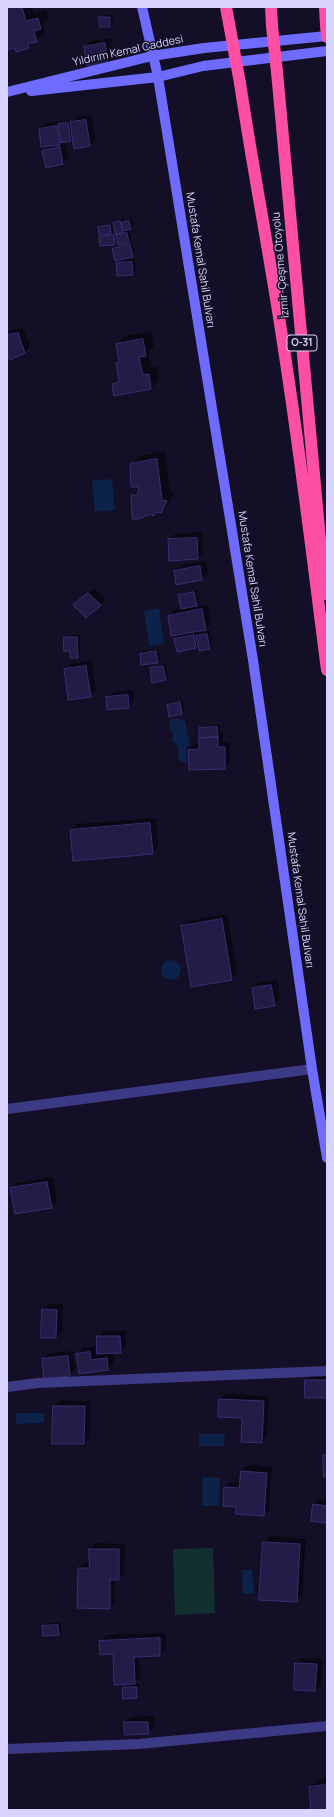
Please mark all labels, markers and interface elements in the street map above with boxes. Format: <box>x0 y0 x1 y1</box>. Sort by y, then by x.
street label: Yıldırım Kemal Caddesi <box>71 33 185 69</box>
street label: Mustafa Kemal Sahil Bulvarı <box>183 191 217 329</box>
street label: İzmir-Çeşme Otoyolu <box>270 211 292 319</box>
road number: O-31 <box>287 335 317 351</box>
street label: Mustafa Kemal Sahil Bulvarı <box>235 510 269 648</box>
street label: Mustafa Kemal Sahil Bulvarı <box>284 831 316 969</box>

